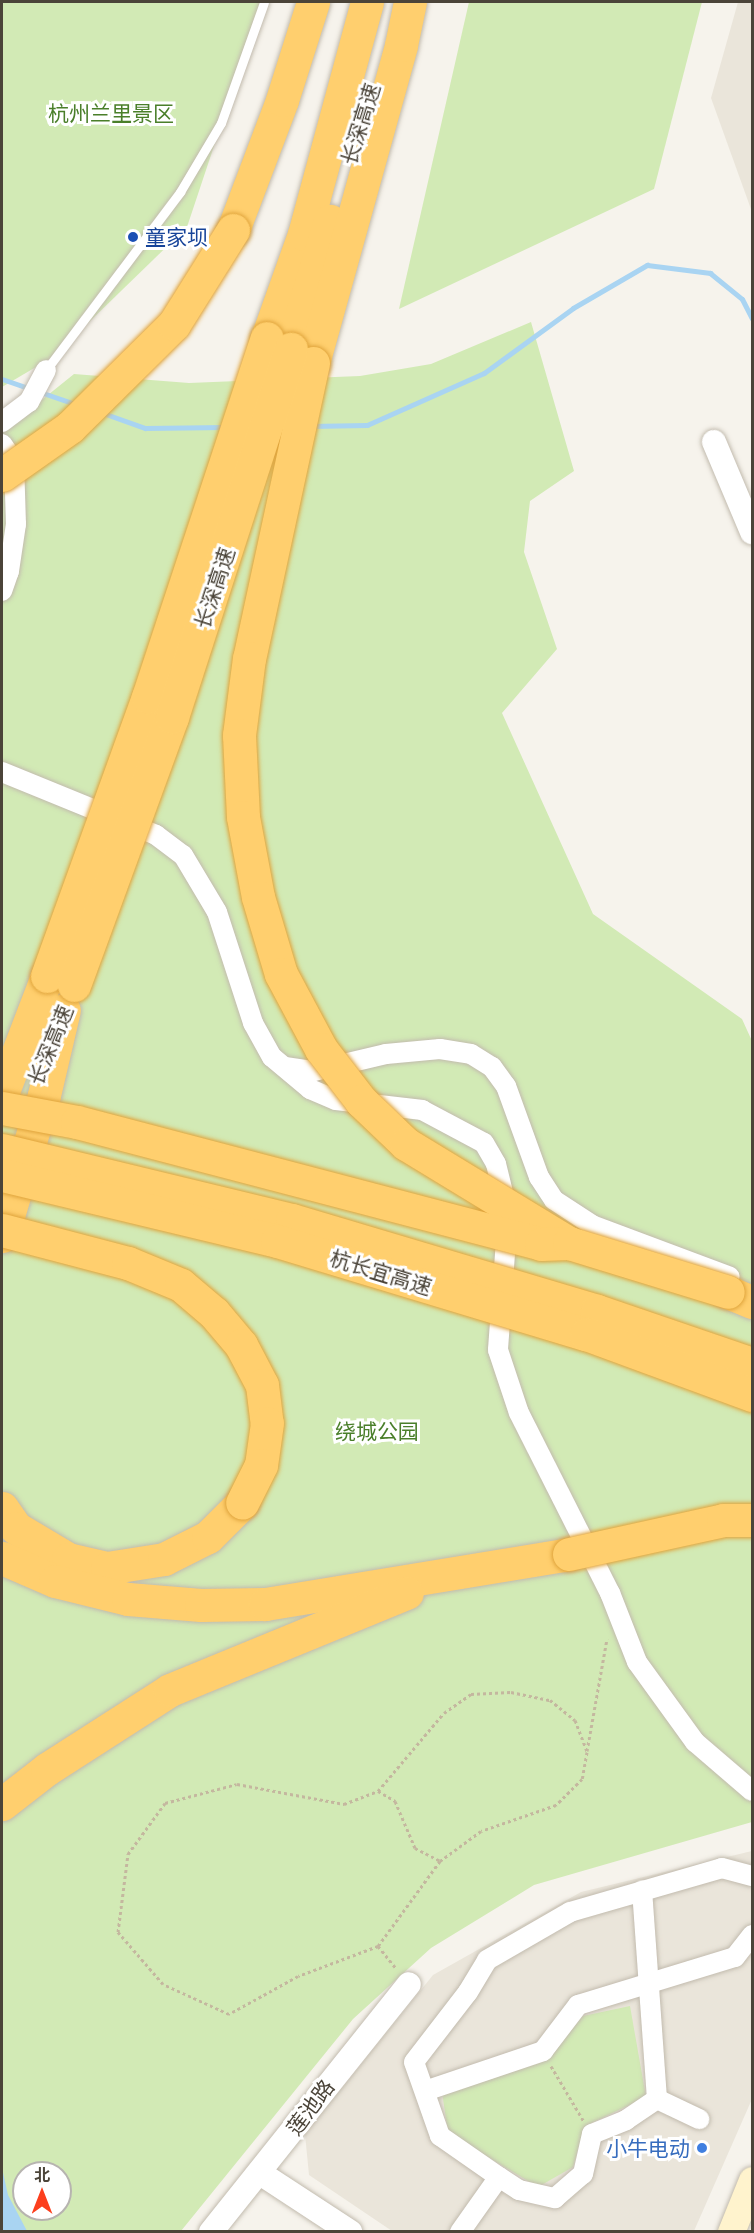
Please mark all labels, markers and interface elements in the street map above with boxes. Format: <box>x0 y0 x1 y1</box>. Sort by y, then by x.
street label: 长深高速 <box>336 80 384 168</box>
park label: 杭州兰里景区 <box>48 100 174 126</box>
place label: 童家坝 <box>145 224 208 250</box>
marker: 童家坝 <box>126 230 140 244</box>
street label: 长深高速 <box>189 544 239 632</box>
street label: 长深高速 <box>23 1001 77 1089</box>
street label: 杭长宜高速 <box>327 1245 435 1299</box>
park label: 绕城公园 <box>335 1418 419 1444</box>
street label: 莲池路 <box>281 2074 339 2140</box>
place label: 小牛电动 <box>606 2135 690 2161</box>
marker: 小牛电动 <box>695 2141 709 2155</box>
north arrow <box>12 2161 72 2221</box>
text: 北 <box>34 2165 50 2185</box>

